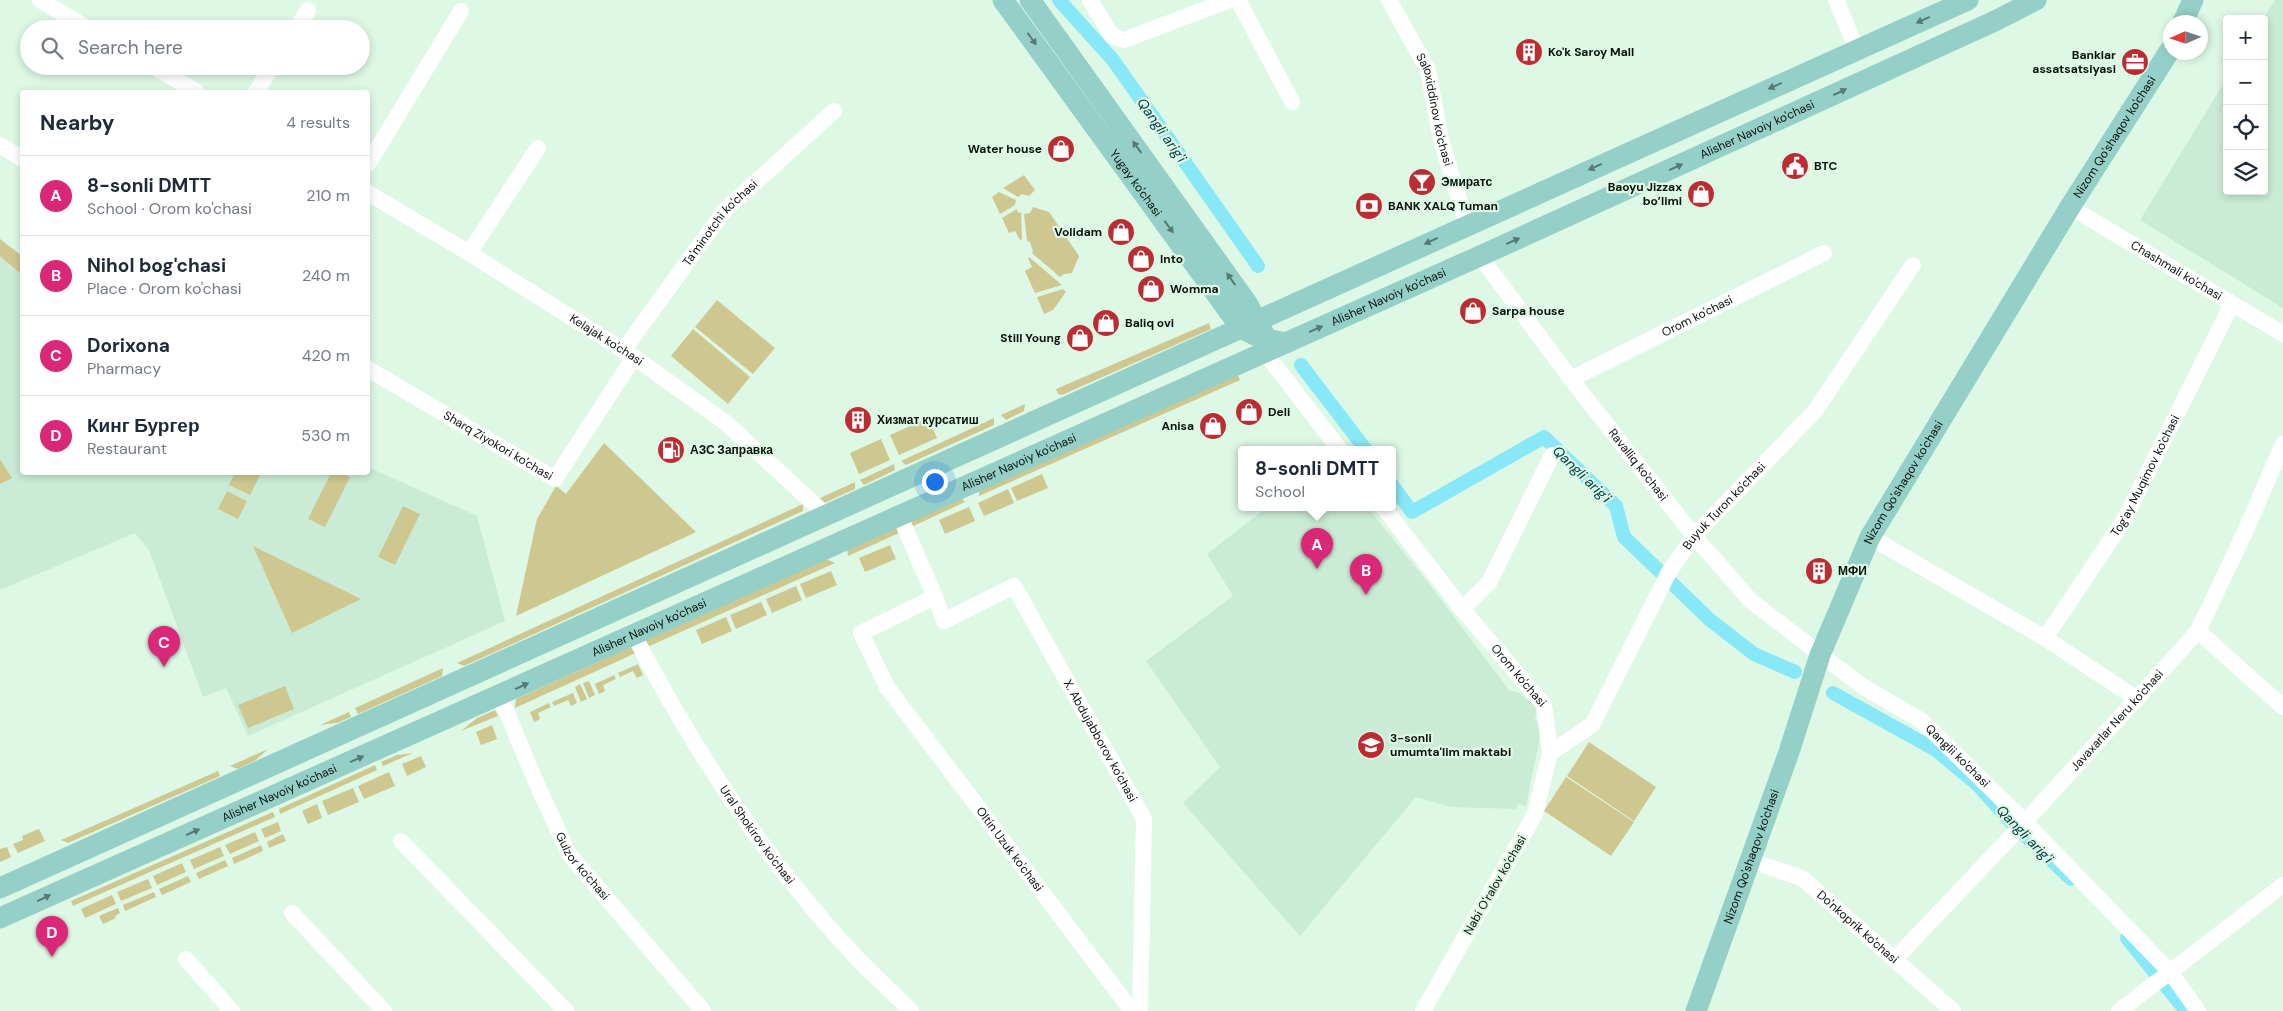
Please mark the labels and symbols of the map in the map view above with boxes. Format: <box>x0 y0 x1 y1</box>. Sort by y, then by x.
north arrow <box>2163 15 2208 60</box>
one-way arrow <box>1916 16 1930 24</box>
one-way arrow <box>1027 33 1037 46</box>
building icon: Ko'k Saroy Mall <box>1514 37 1544 67</box>
place label: Ko'k Saroy Mall <box>1548 44 1634 60</box>
place label: Banklar assatsatsiyasi <box>2032 47 2116 77</box>
office icon: Banklar assatsatsiyasi <box>2120 47 2150 77</box>
street label: Saloxiddinov ko'chasi <box>1412 50 1456 168</box>
street label: Nizom Qo'shaqov ko'chasi <box>2070 73 2159 201</box>
one-way arrow <box>1768 83 1782 91</box>
one-way arrow <box>1833 88 1847 96</box>
water label: Qangli arig'i <box>1133 94 1191 166</box>
street label: Alisher Navoiy ko'chasi <box>1697 96 1817 163</box>
shop icon: Water house <box>1046 134 1076 164</box>
one-way arrow <box>1132 140 1142 154</box>
place label: Water house <box>968 141 1042 157</box>
street label: Yugay ko'chasi <box>1106 146 1166 220</box>
public building icon: BTC <box>1780 151 1810 181</box>
place label: BTC <box>1814 158 1837 174</box>
one-way arrow <box>1669 162 1683 170</box>
one-way arrow <box>1588 163 1602 171</box>
bar icon: Эмиратс <box>1407 167 1437 197</box>
place label: Эмиратс <box>1441 174 1493 190</box>
street label: Ta'minotchi ko'chasi <box>679 176 761 269</box>
place label: Baoyu Jizzax bo’limi <box>1608 179 1682 209</box>
shop icon: Baoyu Jizzax bo’limi <box>1686 179 1716 209</box>
bank icon: BANK XALQ Tuman <box>1354 191 1384 221</box>
place label: BANK XALQ Tuman <box>1388 198 1498 214</box>
shop icon: Volidam <box>1106 217 1136 247</box>
one-way arrow <box>1164 221 1174 234</box>
place label: Volidam <box>1054 224 1102 240</box>
one-way arrow <box>1424 237 1438 245</box>
one-way arrow <box>1506 237 1520 245</box>
street label: Chashmali ko'chasi <box>2128 237 2225 304</box>
shop icon: Into <box>1126 244 1156 274</box>
place label: Into <box>1160 251 1183 267</box>
street label: Alisher Navoiy ko'chasi <box>1328 264 1449 330</box>
one-way arrow <box>1226 273 1236 286</box>
shop icon: Womma <box>1136 274 1166 304</box>
place label: Womma <box>1170 281 1219 297</box>
street label: Orom ko'chasi <box>1659 292 1736 341</box>
shop icon: Sarpa house <box>1458 296 1488 326</box>
place label: Sarpa house <box>1492 303 1565 319</box>
shop icon: Baliq ovi <box>1091 308 1121 338</box>
street label: Kelajak ko'chasi <box>567 310 647 369</box>
place label: Baliq ovi <box>1125 315 1174 331</box>
shop icon: Still Young <box>1065 323 1095 353</box>
one-way arrow <box>1309 325 1323 333</box>
place label: Still Young <box>1000 330 1061 346</box>
shop icon: Deli <box>1234 397 1264 427</box>
place label: Deli <box>1268 404 1290 420</box>
building icon: Хизмат курсатиш <box>843 405 873 435</box>
street label: Sharq Ziyokori ko'chasi <box>441 407 556 484</box>
shop icon: Anisa <box>1198 411 1228 441</box>
place label: Хизмат курсатиш <box>877 412 979 428</box>
street label: Tog'ay Muqimov ko'chasi <box>2107 412 2183 540</box>
place label: Anisa <box>1161 418 1194 434</box>
street label: Nizom Qo'shaqov ko'chasi <box>1860 418 1947 547</box>
street label: Ravalliq ko'chasi <box>1605 425 1672 504</box>
street label: Alisher Navoiy ko'chasi <box>959 430 1079 495</box>
fuel station icon: АЗС Заправка <box>656 435 686 465</box>
place label: АЗС Заправка <box>690 442 773 458</box>
water label: Qangli arig'i <box>1549 442 1616 507</box>
street label: Buyuk Turon ko'chasi <box>1679 459 1769 553</box>
your location <box>922 469 948 495</box>
pin: A <box>1301 528 1333 569</box>
pin: B <box>1350 554 1382 595</box>
building icon: МФИ <box>1804 556 1834 586</box>
place label: МФИ <box>1838 563 1867 579</box>
street label: Alisher Navoiy ko'chasi <box>589 595 709 660</box>
pin: C <box>148 626 180 667</box>
street label: Orom ko'chasi <box>1488 641 1550 710</box>
street label: Javaxarlar Neru ko'chasi <box>2067 666 2167 774</box>
street label: X. Abdujabborov ko'chasi <box>1060 677 1141 805</box>
one-way arrow <box>515 682 529 690</box>
street label: Qanglii ko'chasi <box>1922 721 1993 791</box>
school or university icon: 3-sonli umumta'lim maktabi <box>1356 730 1386 760</box>
place label: 3-sonli umumta'lim maktabi <box>1390 730 1511 760</box>
one-way arrow <box>350 755 364 763</box>
street label: Alisher Navoiy ko'chasi <box>219 760 339 826</box>
street label: Ural Shokirov ko'chasi <box>716 782 798 888</box>
street label: Nizom Qo'shaqov ko'chasi <box>1720 787 1783 926</box>
water label: Qangli arig'i <box>1993 801 2058 868</box>
street label: Oltin Uzuk ko'chasi <box>972 804 1047 895</box>
one-way arrow <box>186 827 200 835</box>
street label: Gulzor ko'chasi <box>552 829 613 904</box>
street label: Nabi O'ralov ko'chasi <box>1460 832 1530 938</box>
street label: Do'nkoprik ko'chasi <box>1814 887 1902 967</box>
one-way arrow <box>37 894 51 902</box>
pin: D <box>36 916 68 957</box>

